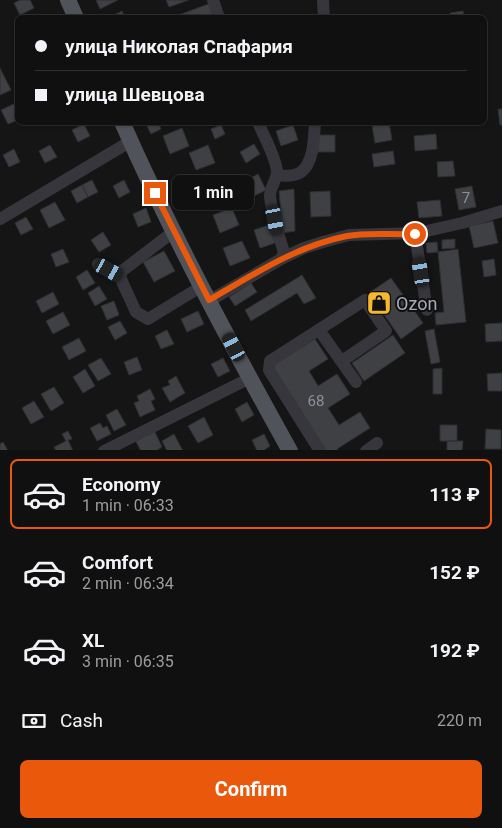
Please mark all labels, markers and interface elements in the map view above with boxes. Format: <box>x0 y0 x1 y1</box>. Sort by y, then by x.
text: улица Николая Спафария <box>65 35 293 58</box>
text: улица Шевцова <box>65 83 205 106</box>
callout: 1 min <box>172 176 255 210</box>
route end <box>144 182 166 204</box>
text: 1 min <box>193 183 233 202</box>
house number: 7 <box>462 189 470 207</box>
car <box>264 204 285 236</box>
route start <box>404 223 426 245</box>
car <box>92 256 125 284</box>
car <box>411 256 430 288</box>
shop icon: Ozon <box>366 290 392 316</box>
place label: Ozon <box>396 293 437 314</box>
car <box>220 330 247 364</box>
house number: 68 <box>308 392 324 410</box>
icon: car <box>22 472 67 517</box>
text: Economy <box>82 473 161 496</box>
text: 113 ₽ <box>429 483 480 506</box>
text: 1 min · 06:33 <box>82 496 174 515</box>
icon: car <box>22 550 67 595</box>
text: Comfort <box>82 551 153 574</box>
text: 152 ₽ <box>429 561 480 584</box>
text: 2 min · 06:34 <box>82 574 174 593</box>
icon: car <box>22 628 67 673</box>
text: XL <box>82 629 104 652</box>
text: 192 ₽ <box>429 639 480 662</box>
text: 3 min · 06:35 <box>82 652 174 671</box>
icon: cash <box>20 707 48 735</box>
text: Cash <box>60 709 103 732</box>
text: 220 m <box>437 711 482 730</box>
button: Confirm <box>20 760 482 818</box>

